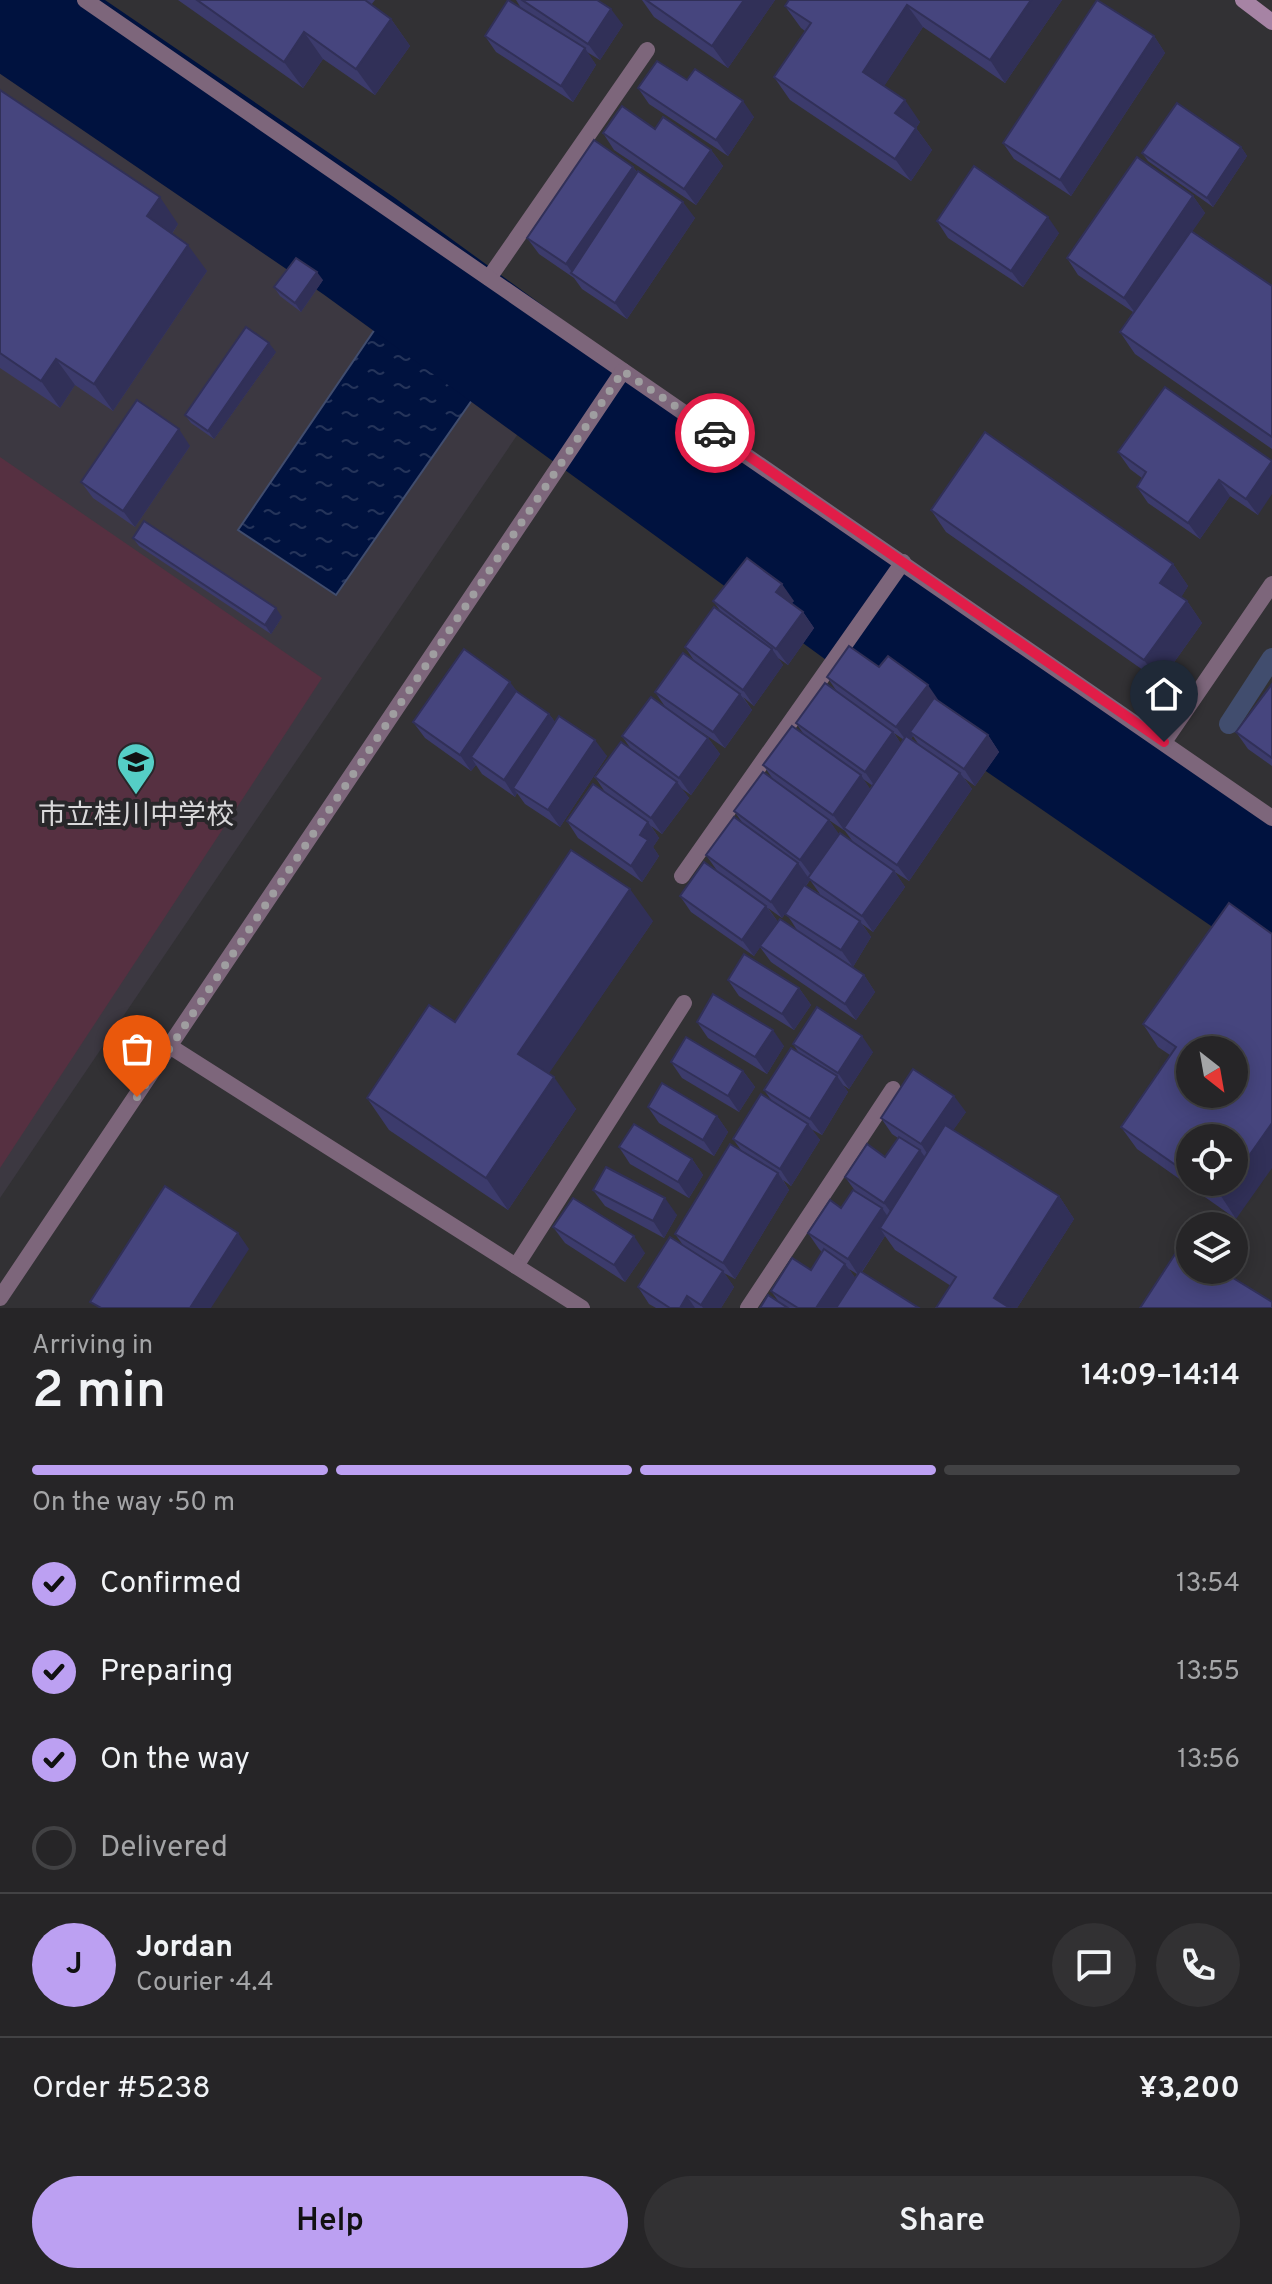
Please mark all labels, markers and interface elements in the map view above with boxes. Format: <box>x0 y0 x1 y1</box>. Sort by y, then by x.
courier <box>675 393 755 473</box>
icon: car <box>693 411 737 455</box>
pin <box>1130 660 1198 742</box>
icon: home <box>1142 672 1186 716</box>
school or university icon: 市立桂川中学校 <box>115 741 157 796</box>
place label: 市立桂川中学校 <box>38 799 234 835</box>
pin <box>103 1015 171 1097</box>
icon: bag <box>115 1027 159 1071</box>
north arrow <box>1176 1036 1248 1108</box>
map controls <box>1176 1036 1248 1284</box>
button: locate <box>1176 1124 1248 1196</box>
button: layers <box>1176 1212 1248 1284</box>
text: Arriving in <box>32 1330 153 1363</box>
text: 14:09–14:14 <box>1081 1358 1240 1395</box>
text: 2 min <box>32 1360 166 1426</box>
text: On the way · 50 m <box>32 1487 235 1520</box>
icon: check <box>32 1562 76 1606</box>
text: Confirmed <box>100 1566 242 1603</box>
text: 13:54 <box>1176 1568 1240 1601</box>
icon: check <box>32 1650 76 1694</box>
text: Preparing <box>100 1654 233 1691</box>
text: 13:55 <box>1177 1656 1240 1689</box>
icon: check <box>32 1738 76 1782</box>
text: On the way <box>100 1742 250 1779</box>
text: 13:56 <box>1177 1744 1240 1777</box>
text: Delivered <box>100 1830 228 1867</box>
button: chat <box>1052 1923 1136 2007</box>
button: phone <box>1156 1923 1240 2007</box>
text: Jordan <box>136 1930 233 1967</box>
text: J <box>66 1947 82 1984</box>
text: Courier · 4.4 <box>136 1967 274 2000</box>
text: Order #5238 <box>32 2071 211 2108</box>
text: ¥3,200 <box>1139 2071 1240 2108</box>
button: Help <box>32 2176 628 2268</box>
button: Share <box>644 2176 1240 2268</box>

